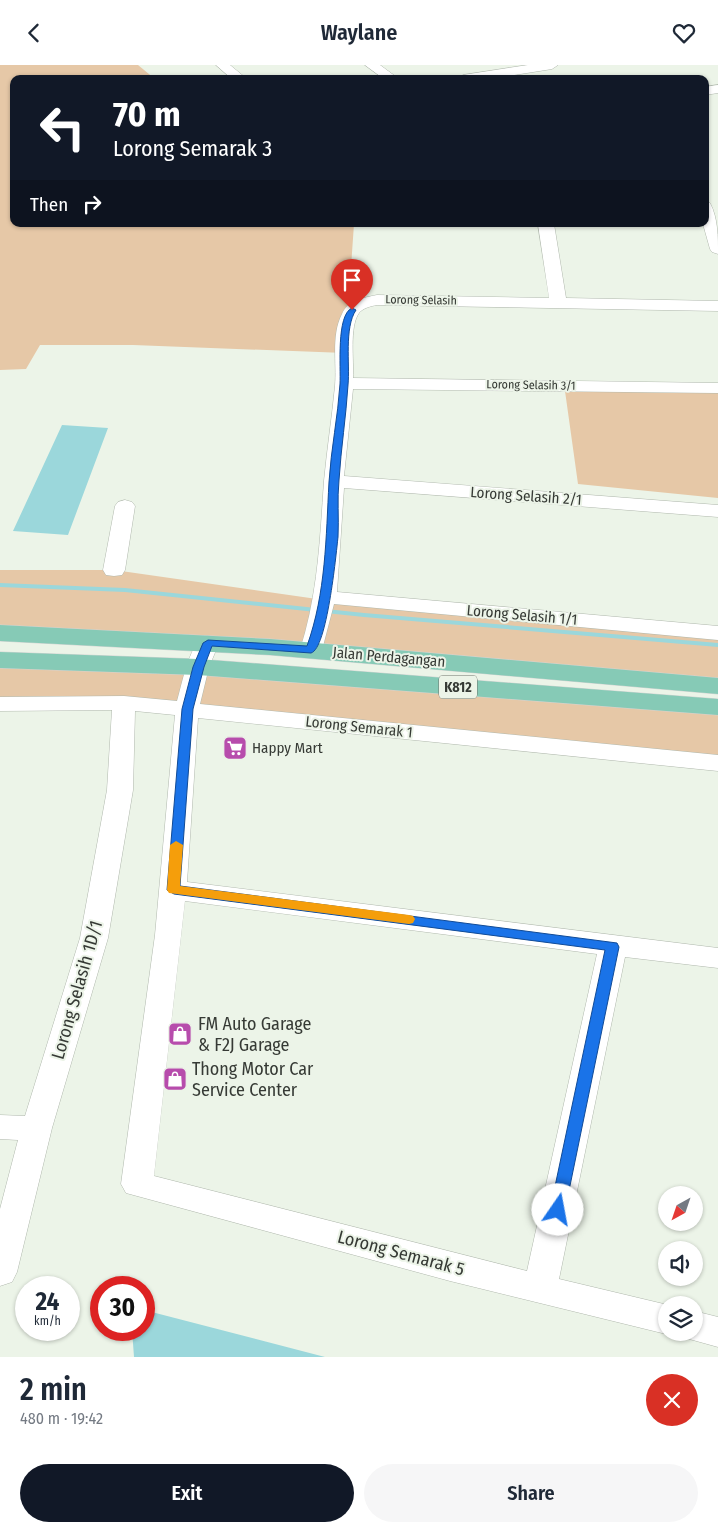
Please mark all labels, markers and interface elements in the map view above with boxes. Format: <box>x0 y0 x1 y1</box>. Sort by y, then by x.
icon: back <box>20 19 48 47</box>
text: Waylane <box>321 19 397 46</box>
icon: heart <box>670 19 698 47</box>
text: 70 m <box>113 93 181 135</box>
icon: left <box>30 95 95 160</box>
text: Lorong Semarak 3 <box>113 135 272 162</box>
icon: right <box>78 190 106 218</box>
text: Then <box>30 193 68 216</box>
pin <box>331 259 373 310</box>
icon: arrive <box>338 266 366 294</box>
street label: Lorong Selasih <box>385 292 457 308</box>
street label: Lorong Selasih 3/1 <box>486 377 576 393</box>
street label: Lorong Selasih 2/1 <box>470 483 582 509</box>
street label: Lorong Selasih 1/1 <box>466 601 578 629</box>
street label: Jalan Perdagangan <box>332 643 446 671</box>
road number: K812 <box>439 675 477 699</box>
street label: Lorong Semarak 1 <box>305 712 413 742</box>
supermarket icon: Happy Mart <box>222 735 248 761</box>
place label: Happy Mart <box>252 739 323 757</box>
street label: Lorong Selasih 1D/1 <box>47 918 107 1062</box>
place label: FM Auto Garage & F2J Garage <box>198 1013 311 1056</box>
shop icon: FM Auto Garage & F2J Garage <box>167 1021 193 1047</box>
place label: Thong Motor Car Service Center <box>192 1058 314 1101</box>
shop icon: Thong Motor Car Service Center <box>162 1066 188 1092</box>
position arrow <box>531 1183 583 1235</box>
north arrow <box>658 1186 702 1231</box>
map controls <box>658 1186 703 1341</box>
street label: Lorong Semarak 5 <box>335 1226 467 1280</box>
button: sound <box>658 1241 703 1286</box>
speed limit sign: 30 <box>90 1276 155 1341</box>
text: 24 <box>36 1287 59 1317</box>
button: layers <box>658 1296 703 1341</box>
text: km/h <box>34 1314 61 1328</box>
text: 2 min <box>20 1372 87 1408</box>
button: close <box>646 1374 698 1426</box>
text: 480 m · 19:42 <box>20 1409 103 1428</box>
button: Exit <box>20 1464 354 1522</box>
button: Share <box>364 1464 698 1522</box>

